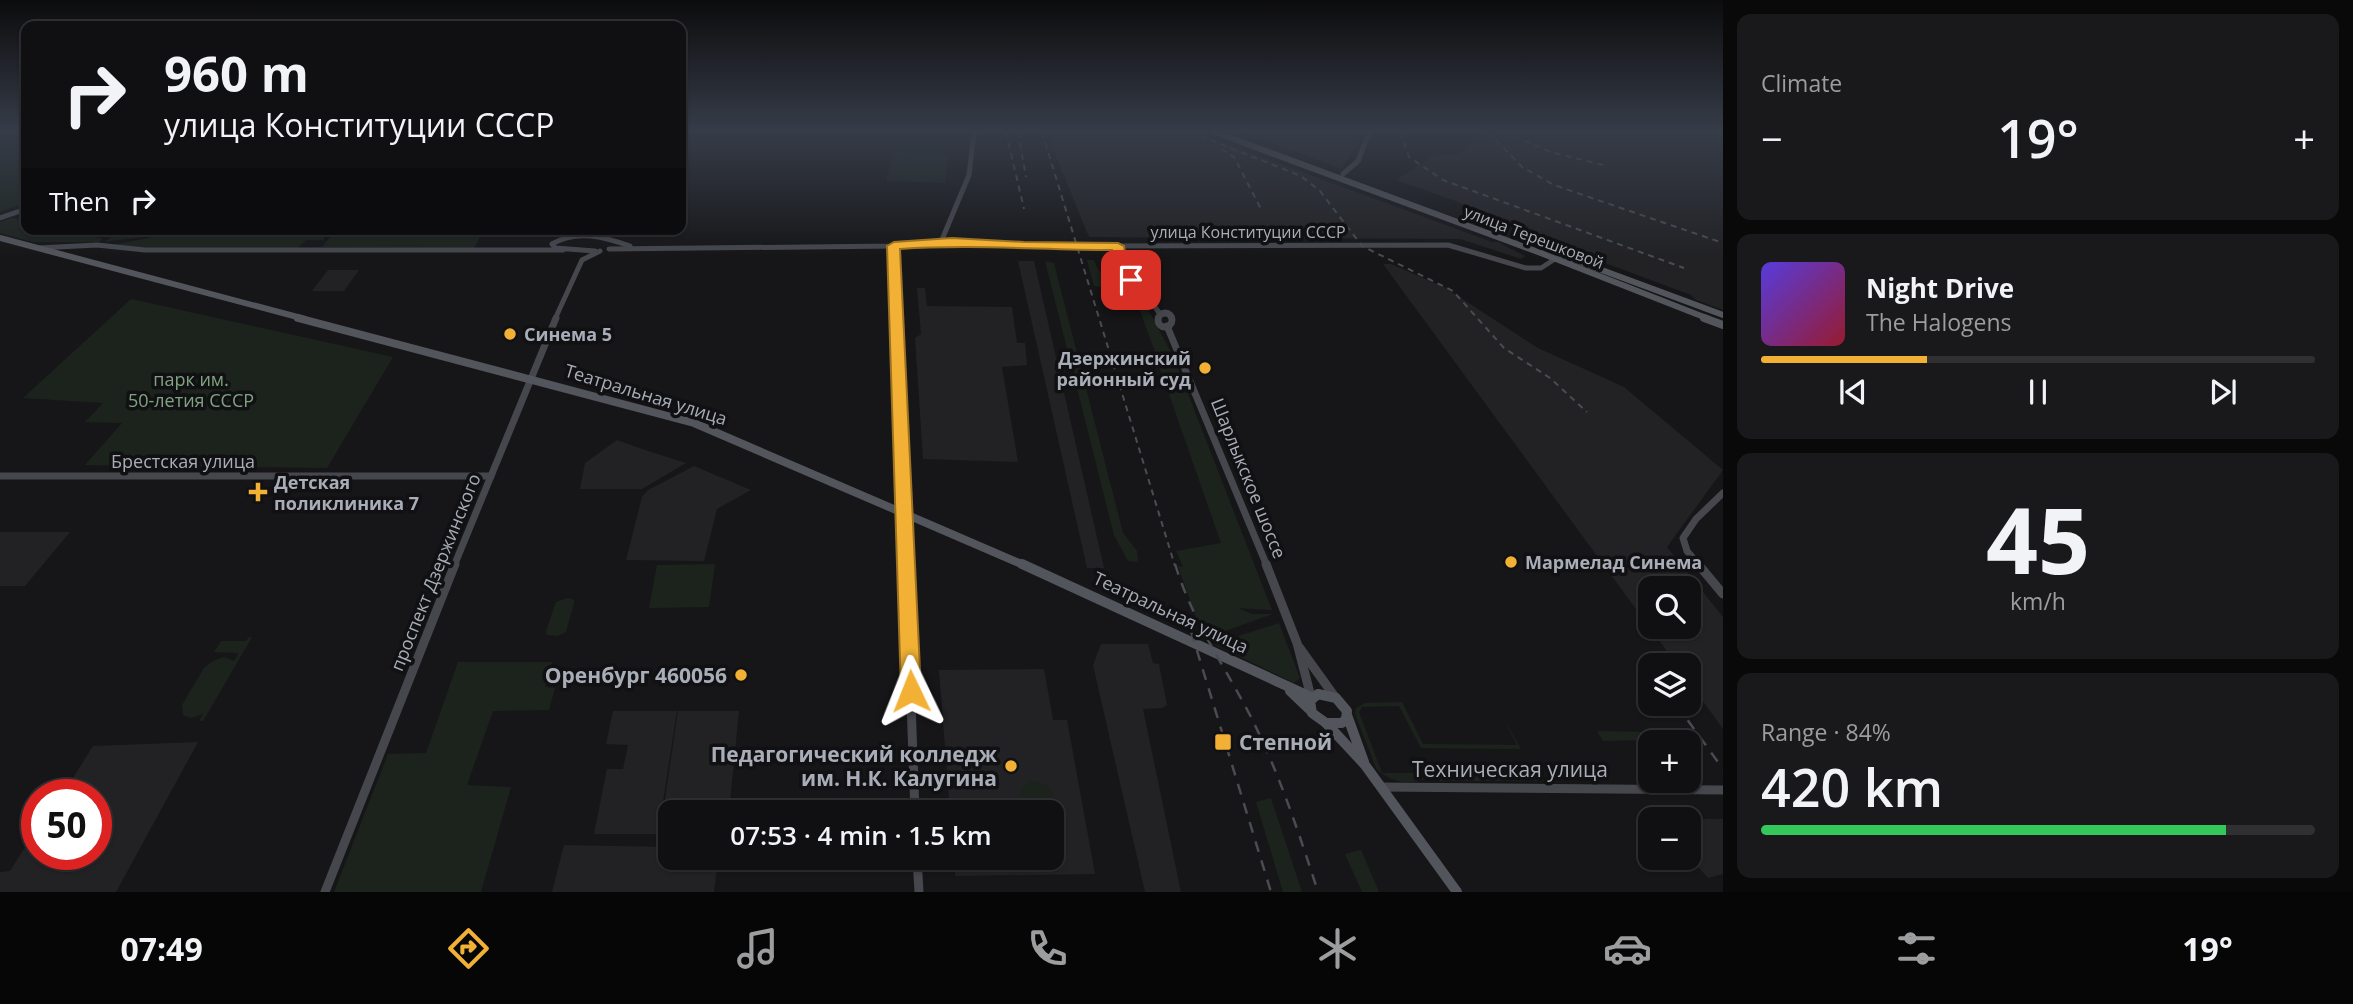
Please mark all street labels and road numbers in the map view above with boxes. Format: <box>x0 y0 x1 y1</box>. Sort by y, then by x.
street label: улица Терешковой <box>1461 200 1607 274</box>
street label: улица Конституции СССР <box>1150 221 1346 243</box>
street label: Театральная улица <box>562 358 730 430</box>
street label: Шарлыкское шоссе <box>1206 394 1292 562</box>
street label: Брестская улица <box>111 449 255 473</box>
street label: проспект Дзержинского <box>384 470 486 674</box>
street label: Театральная улица <box>1090 566 1252 658</box>
street label: Техническая улица <box>1412 755 1608 783</box>

